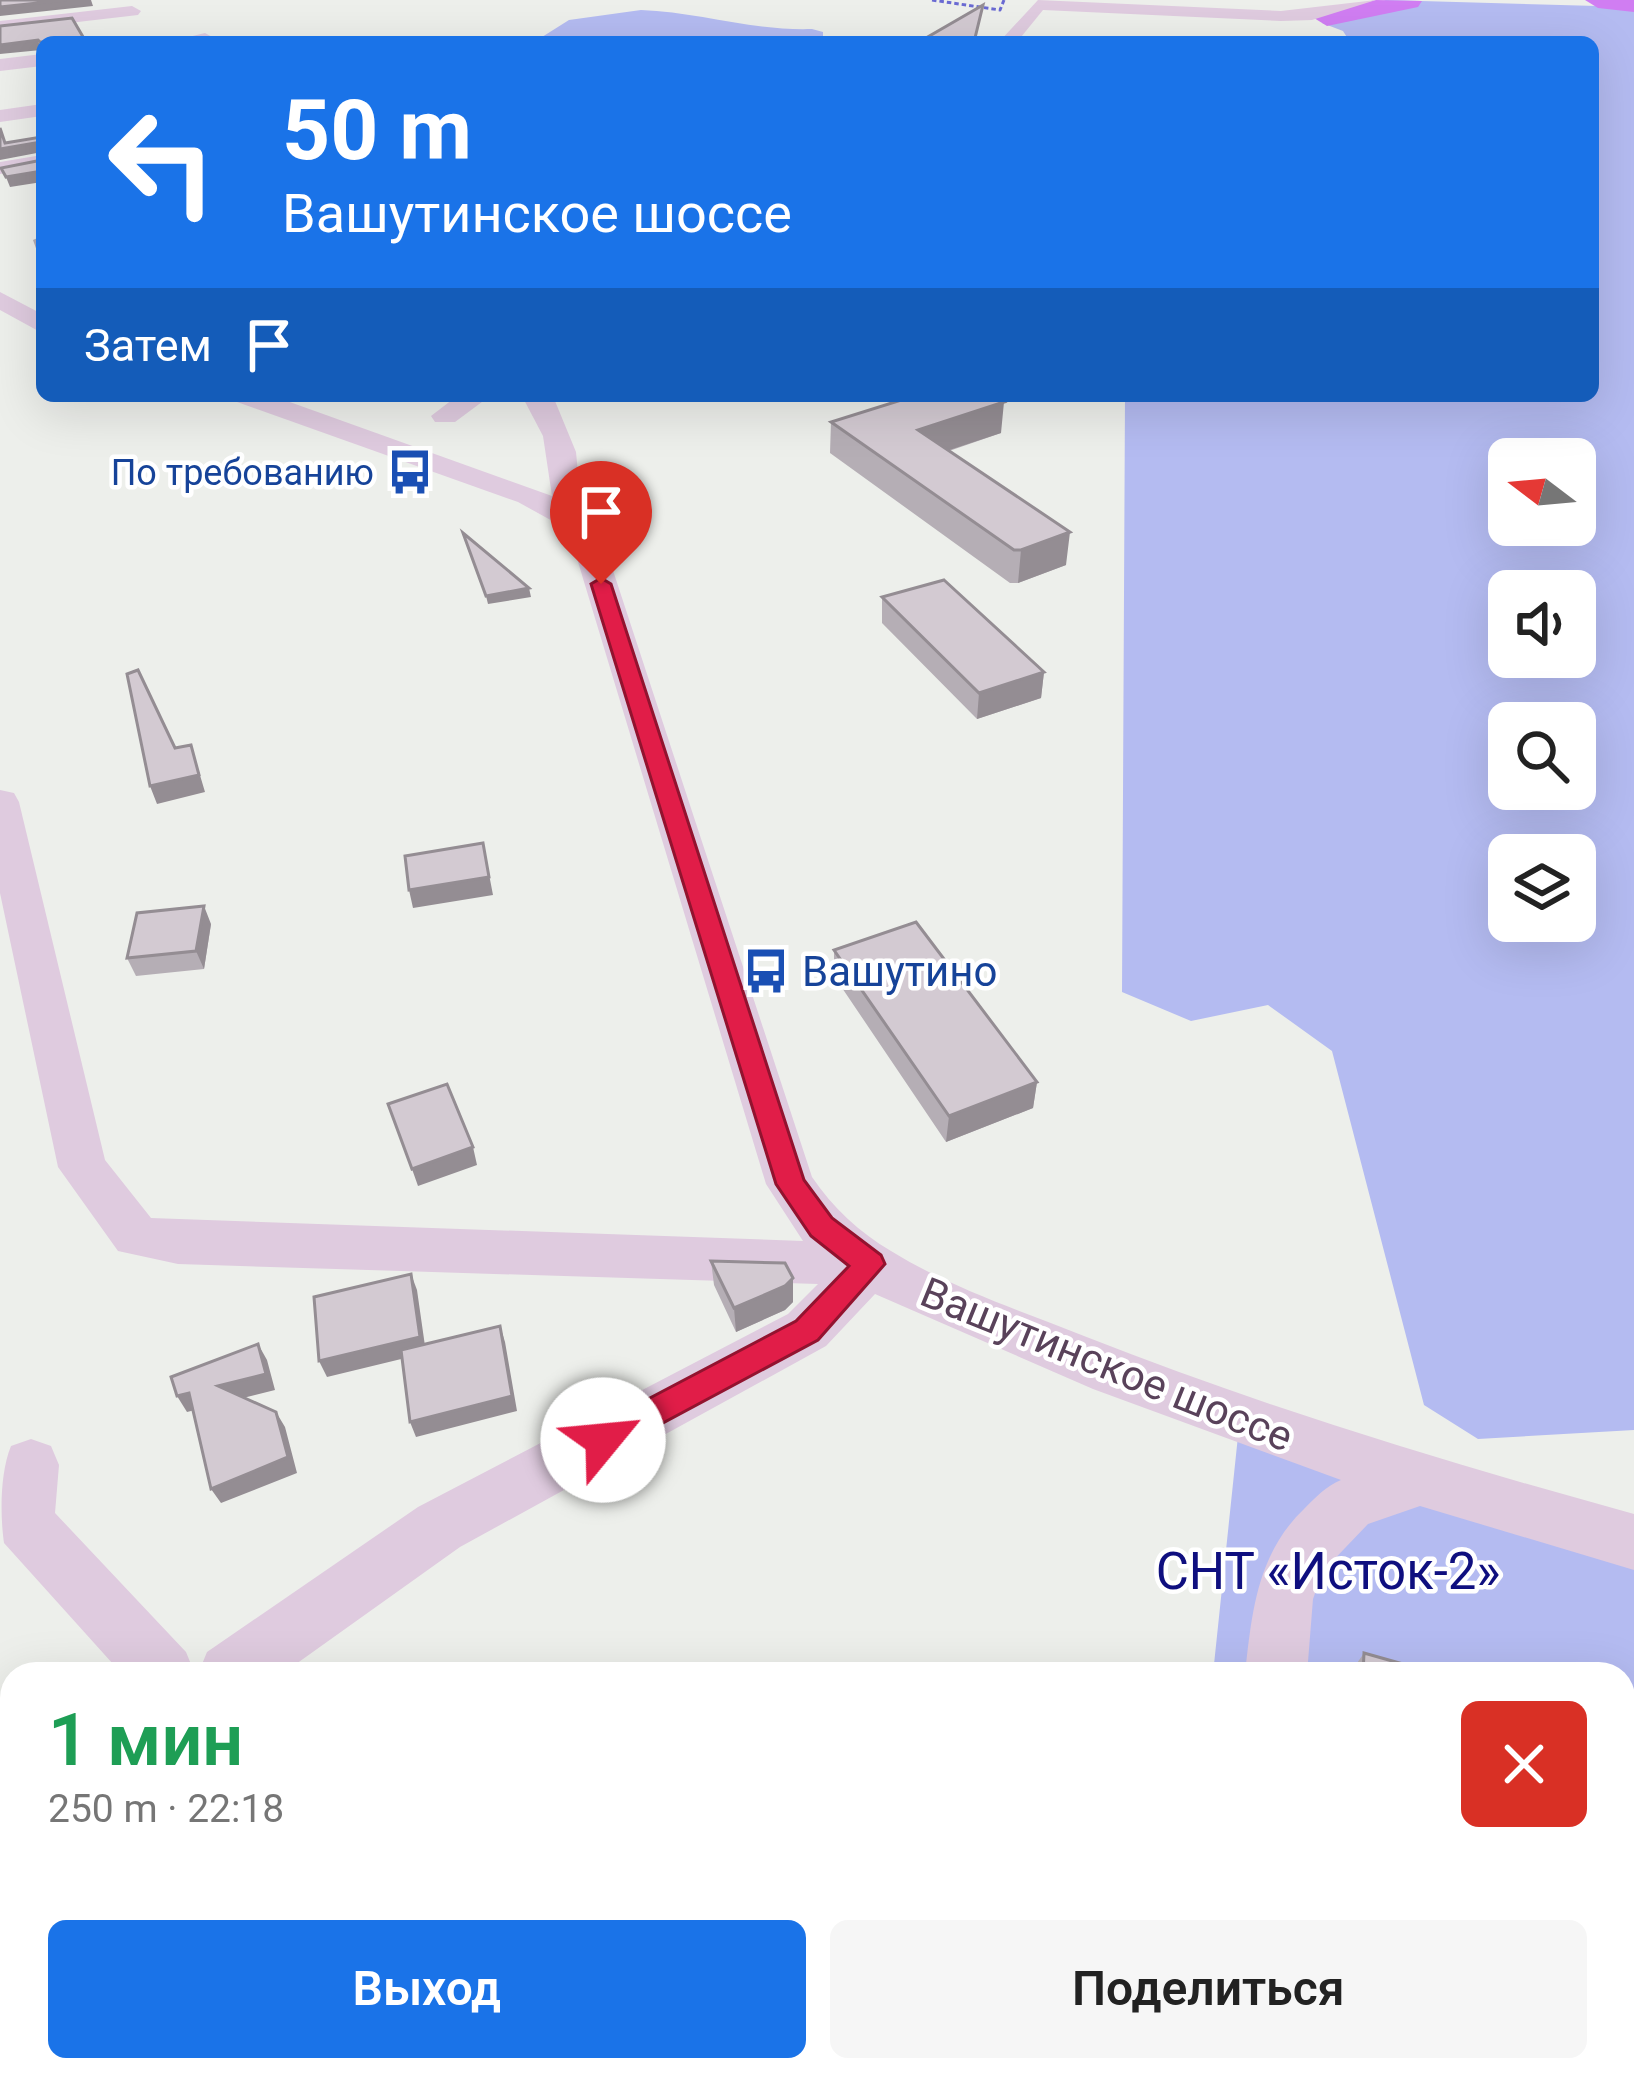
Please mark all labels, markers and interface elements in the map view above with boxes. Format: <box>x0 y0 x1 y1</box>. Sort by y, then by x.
text: 50 m <box>282 81 472 180</box>
icon: left <box>84 84 240 240</box>
text: Вашутинское шоссе <box>282 182 792 245</box>
icon: arrive <box>236 312 302 378</box>
text: Затем <box>84 319 212 372</box>
north arrow <box>1488 438 1596 546</box>
map controls <box>1488 438 1596 942</box>
bus stop icon: По требованию <box>385 447 435 497</box>
place label: По требованию <box>111 452 374 494</box>
pin <box>550 461 652 584</box>
icon: arrive <box>568 479 634 545</box>
button: sound <box>1488 570 1596 678</box>
button: search <box>1488 702 1596 810</box>
button: layers <box>1488 834 1596 942</box>
bus stop icon: Вашутино <box>741 946 791 996</box>
place label: Вашутино <box>802 947 997 996</box>
street label: Вашутинское шоссе <box>914 1267 1300 1461</box>
position arrow <box>540 1377 666 1503</box>
park label: СНТ «Исток-2» <box>1156 1542 1500 1601</box>
text: 1 мин <box>48 1698 243 1783</box>
button: close <box>1461 1701 1587 1827</box>
text: 250 m · 22:18 <box>48 1786 284 1832</box>
button: Выход <box>48 1920 806 2058</box>
button: Поделиться <box>830 1920 1587 2058</box>

